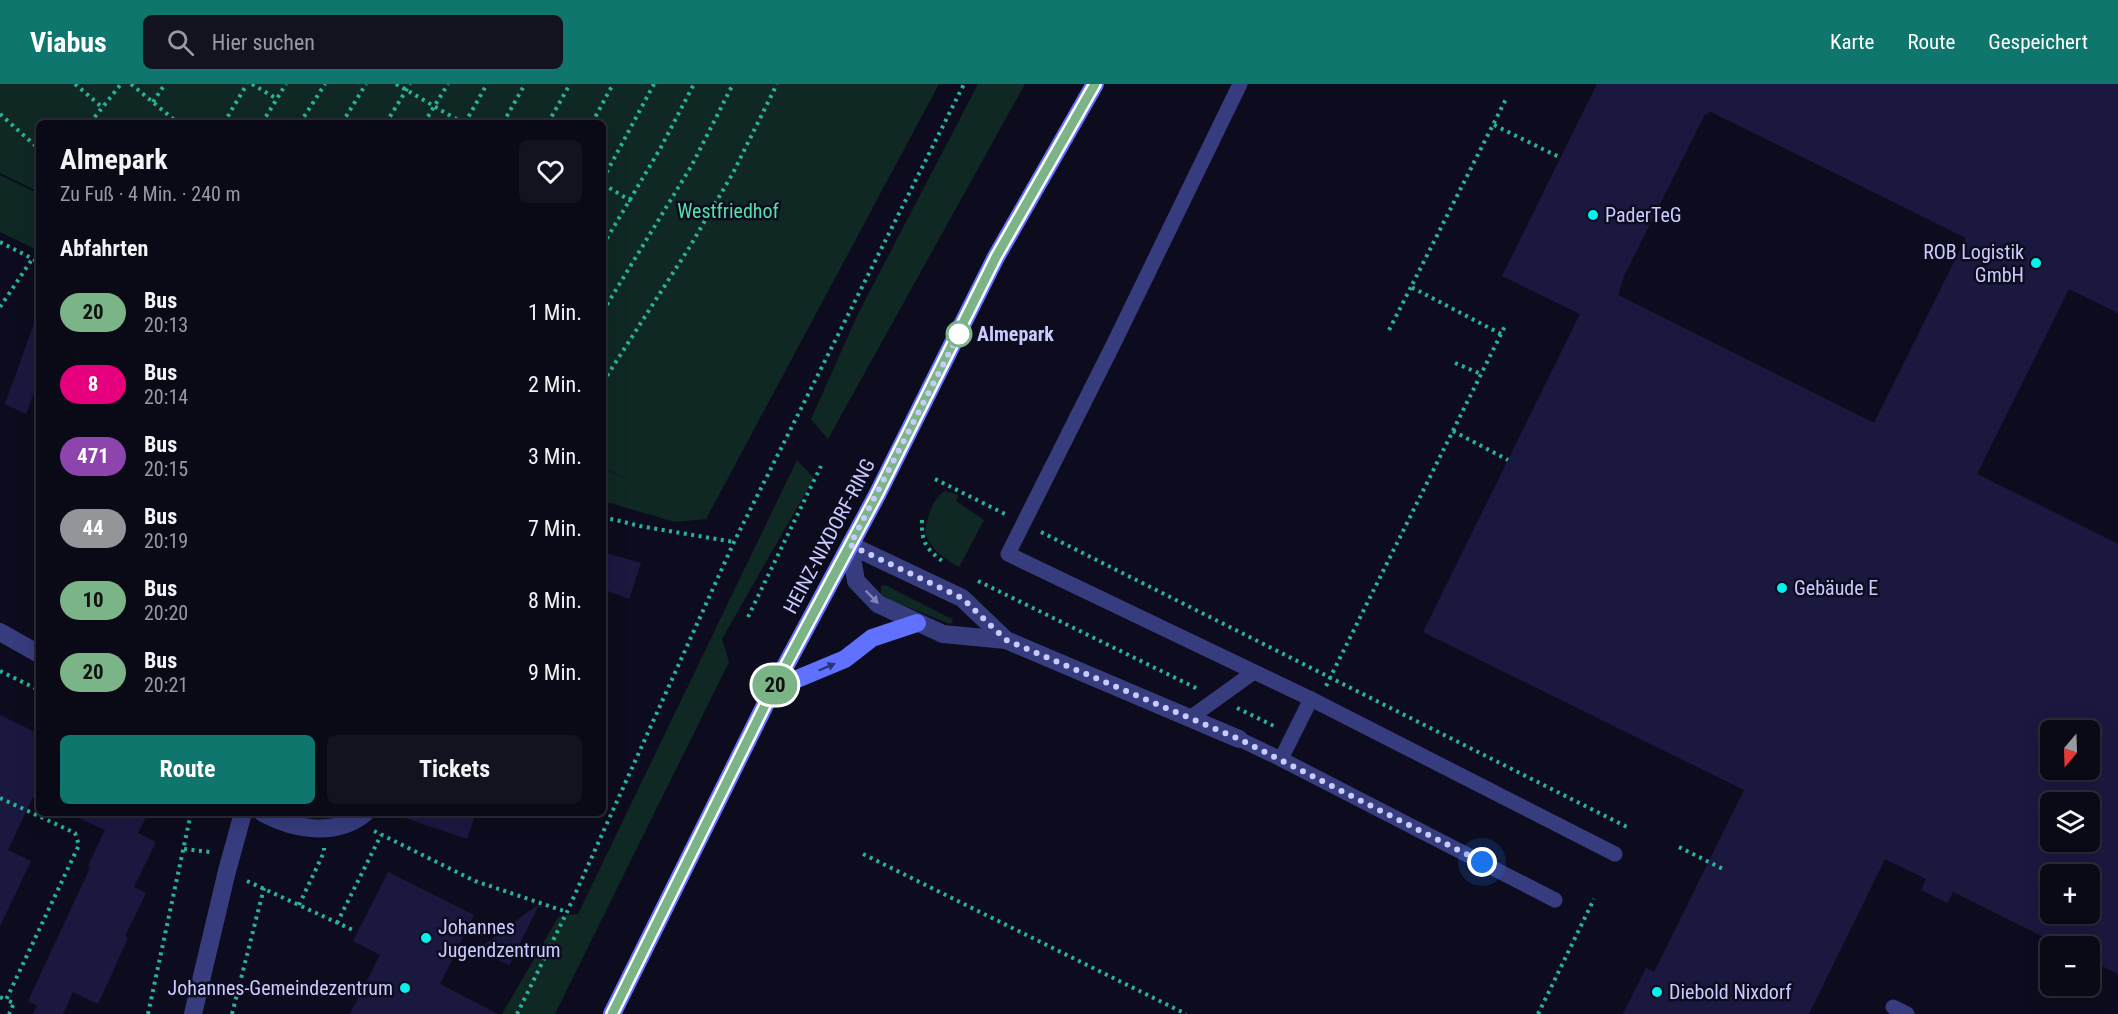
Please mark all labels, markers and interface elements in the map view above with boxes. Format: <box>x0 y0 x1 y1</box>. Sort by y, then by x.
search box <box>143 15 563 69</box>
text: Viabus <box>30 26 107 59</box>
icon: search <box>164 26 197 59</box>
text: Hier suchen <box>212 30 315 55</box>
text: Karte <box>1830 30 1874 54</box>
text: Route <box>1907 30 1955 54</box>
text: Gespeichert <box>1988 30 2088 54</box>
button: heart <box>519 140 582 203</box>
text: Almepark <box>60 143 168 176</box>
text: Zu Fuß · 4 Min. · 240 m <box>60 182 241 206</box>
park label: Westfriedhof <box>677 199 780 223</box>
place label: PaderTeG <box>1605 203 1682 227</box>
marker: PaderTeG <box>1586 208 1600 222</box>
text: Abfahrten <box>60 236 148 261</box>
place label: ROB Logistik GmbH <box>1923 240 2024 287</box>
marker: ROB Logistik GmbH <box>2029 256 2043 270</box>
text: Bus <box>144 288 177 313</box>
text: 20 <box>82 300 104 324</box>
text: 1 Min. <box>528 300 582 325</box>
text: 20:13 <box>144 313 188 337</box>
marker: Almepark <box>946 321 972 347</box>
place label: Almepark <box>977 322 1054 346</box>
text: Bus <box>144 360 177 385</box>
text: 8 <box>88 372 98 396</box>
text: 2 Min. <box>528 372 582 397</box>
text: 20:14 <box>144 385 188 409</box>
text: Bus <box>144 432 177 457</box>
text: 471 <box>77 444 109 468</box>
text: 3 Min. <box>528 444 582 469</box>
street label: HEINZ-NIXDORF-RING <box>778 454 880 618</box>
text: 20:15 <box>144 457 188 481</box>
text: Bus <box>144 504 177 529</box>
text: 44 <box>82 516 104 540</box>
text: 7 Min. <box>528 516 582 541</box>
text: 20:19 <box>144 529 188 553</box>
text: Bus <box>144 576 177 601</box>
place label: Gebäude E <box>1794 576 1878 600</box>
marker: Gebäude E <box>1775 581 1789 595</box>
text: 10 <box>82 588 104 612</box>
text: 8 Min. <box>528 588 582 613</box>
one-way arrow <box>865 589 879 604</box>
text: 20:20 <box>144 601 188 625</box>
text: Bus <box>144 648 177 673</box>
text: 20 <box>82 660 104 684</box>
text: 9 Min. <box>528 660 582 685</box>
one-way arrow <box>818 662 836 672</box>
line badge: 20 <box>748 666 802 704</box>
text: 20:21 <box>144 673 188 697</box>
text: 20 <box>764 673 786 697</box>
north arrow <box>2040 720 2100 780</box>
map controls <box>2040 720 2100 996</box>
button: Route <box>60 735 315 804</box>
button: Tickets <box>327 735 582 804</box>
button: layers <box>2040 792 2100 852</box>
your location <box>1467 847 1497 877</box>
button: + <box>2040 864 2100 924</box>
place label: Johannes Jugendzentrum <box>438 915 561 962</box>
marker: Johannes Jugendzentrum <box>419 931 433 945</box>
button: − <box>2040 936 2100 996</box>
place label: Johannes-Gemeindezentrum <box>168 976 393 1000</box>
place label: Diebold Nixdorf <box>1669 980 1792 1004</box>
marker: Johannes-Gemeindezentrum <box>398 981 412 995</box>
marker: Diebold Nixdorf <box>1650 985 1664 999</box>

